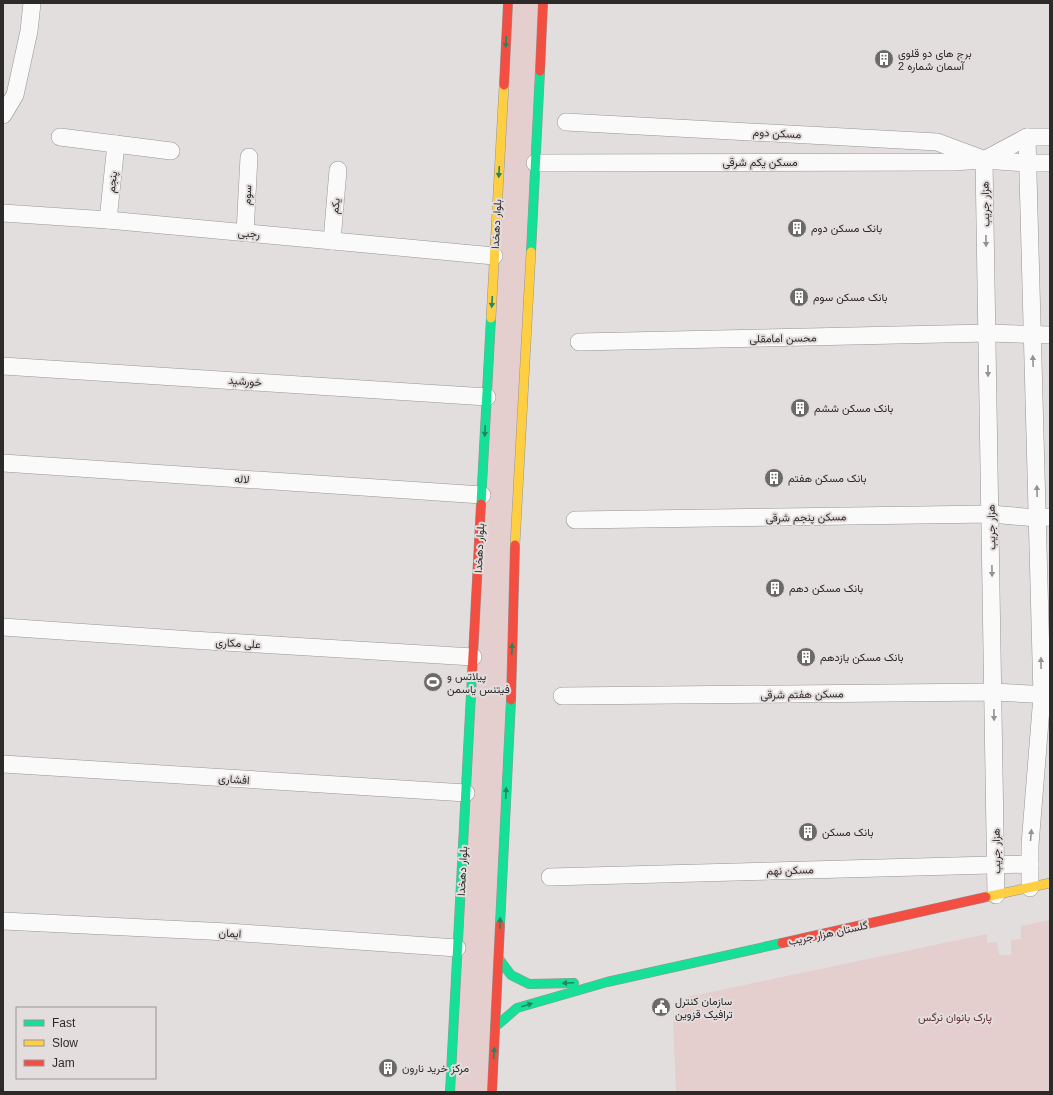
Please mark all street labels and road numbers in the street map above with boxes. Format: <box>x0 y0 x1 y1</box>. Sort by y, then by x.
street label: مسکن دوم <box>752 126 802 142</box>
street label: مسکن یکم شرقی <box>722 156 798 170</box>
street label: پنجم <box>105 171 121 194</box>
street label: هزار جریب <box>979 181 992 227</box>
street label: سوم <box>240 184 256 205</box>
street label: یکم <box>328 197 344 215</box>
street label: بلوار دهخدا <box>489 199 504 249</box>
street label: رجبی <box>237 226 261 241</box>
street label: محسن امامقلی <box>749 331 817 346</box>
street label: خورشید <box>228 374 262 389</box>
street label: لاله <box>234 472 250 486</box>
street label: هزار جریب <box>985 504 998 550</box>
street label: مسکن پنجم شرقی <box>766 510 847 526</box>
street label: بلوار دهخدا <box>472 523 487 573</box>
street label: علی مکاری <box>215 636 261 651</box>
street label: مسکن هفتم شرقی <box>760 687 844 703</box>
street label: افشاری <box>218 772 250 787</box>
street label: هزار جریب <box>990 828 1003 874</box>
street label: بلوار دهخدا <box>455 846 470 896</box>
street label: مسکن نهم <box>766 863 814 879</box>
street label: گلستان هزار جریب <box>787 919 869 948</box>
street label: ایمان <box>218 926 242 941</box>

